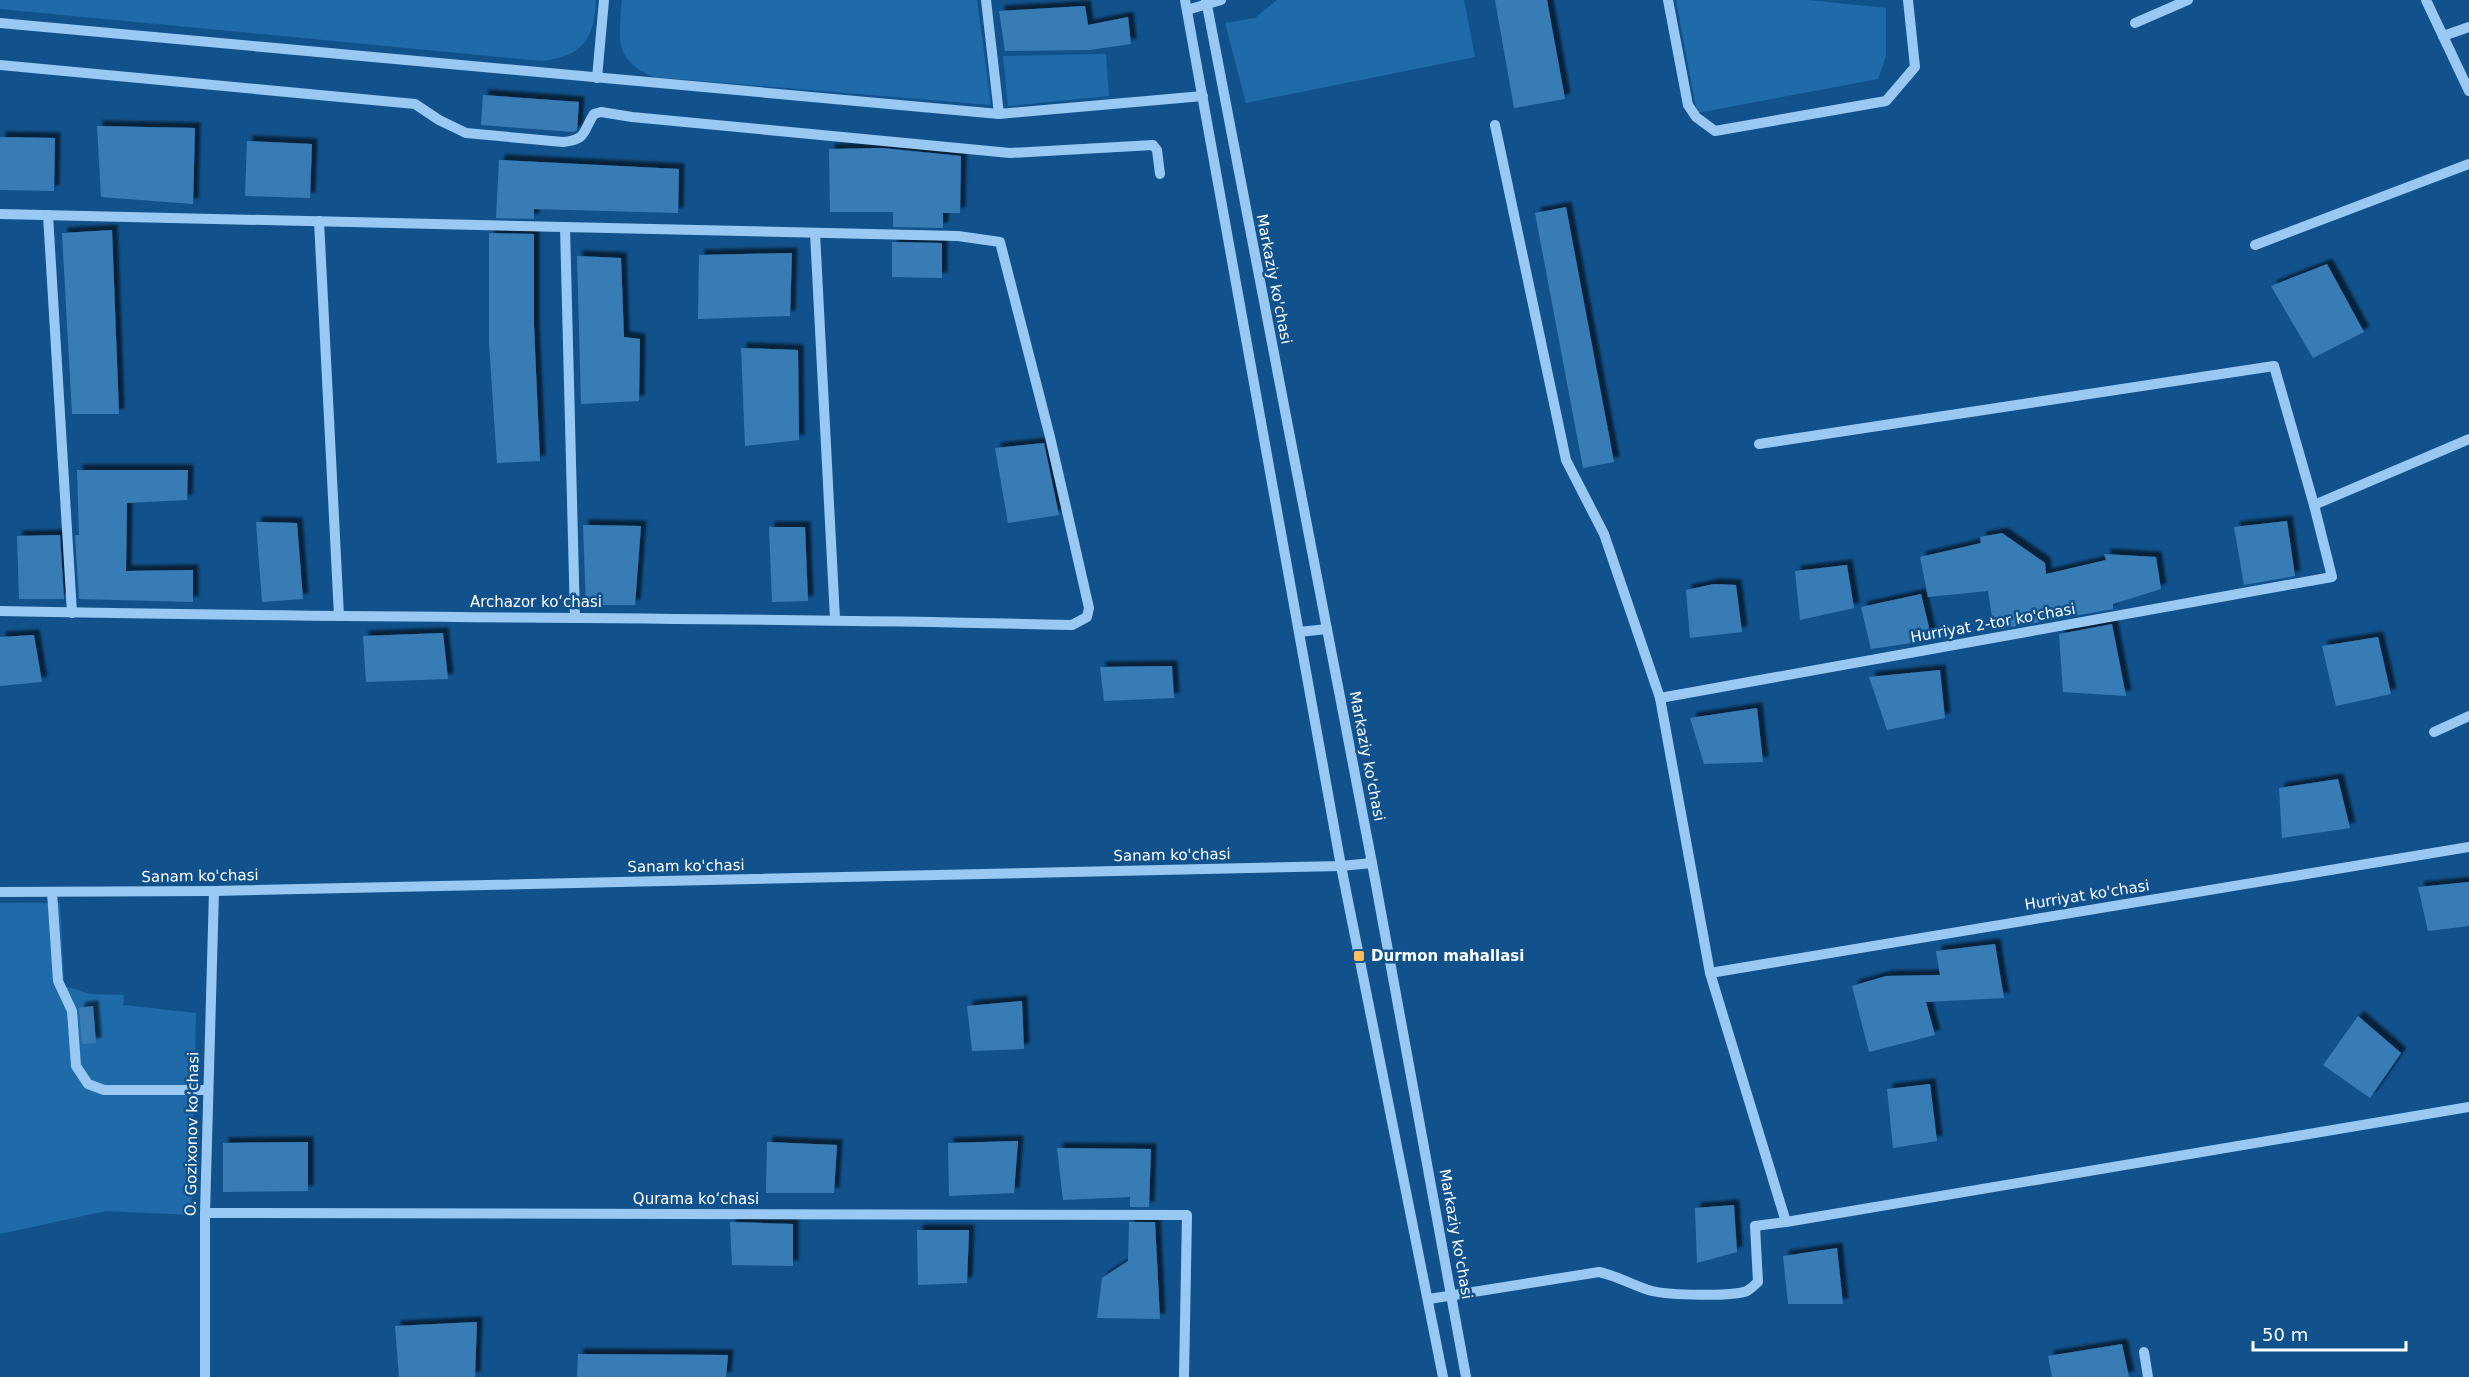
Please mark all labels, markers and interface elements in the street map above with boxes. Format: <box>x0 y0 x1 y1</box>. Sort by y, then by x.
street label: Markaziy ko'chasi <box>1253 213 1295 345</box>
street label: Archazor ko‘chasi <box>470 593 602 611</box>
street label: Hurriyat 2-tor ko'chasi <box>1909 600 2077 646</box>
street label: Markaziy ko'chasi <box>1346 690 1388 822</box>
street label: Sanam ko'chasi <box>1113 845 1231 865</box>
street label: Sanam ko'chasi <box>627 856 745 876</box>
street label: Sanam ko'chasi <box>141 866 259 886</box>
street label: Hurriyat ko'chasi <box>2023 876 2151 914</box>
place label: Durmon mahallasi <box>1371 947 1524 965</box>
marker: Durmon mahallasi <box>1352 949 1366 963</box>
street label: O. Gozixonov koʻchasi <box>182 1052 202 1216</box>
street label: Markaziy ko'chasi <box>1436 1167 1476 1301</box>
street label: Qurama koʻchasi <box>633 1190 759 1208</box>
scale bar <box>2253 1314 2406 1352</box>
text: 50 m <box>2262 1324 2308 1345</box>

